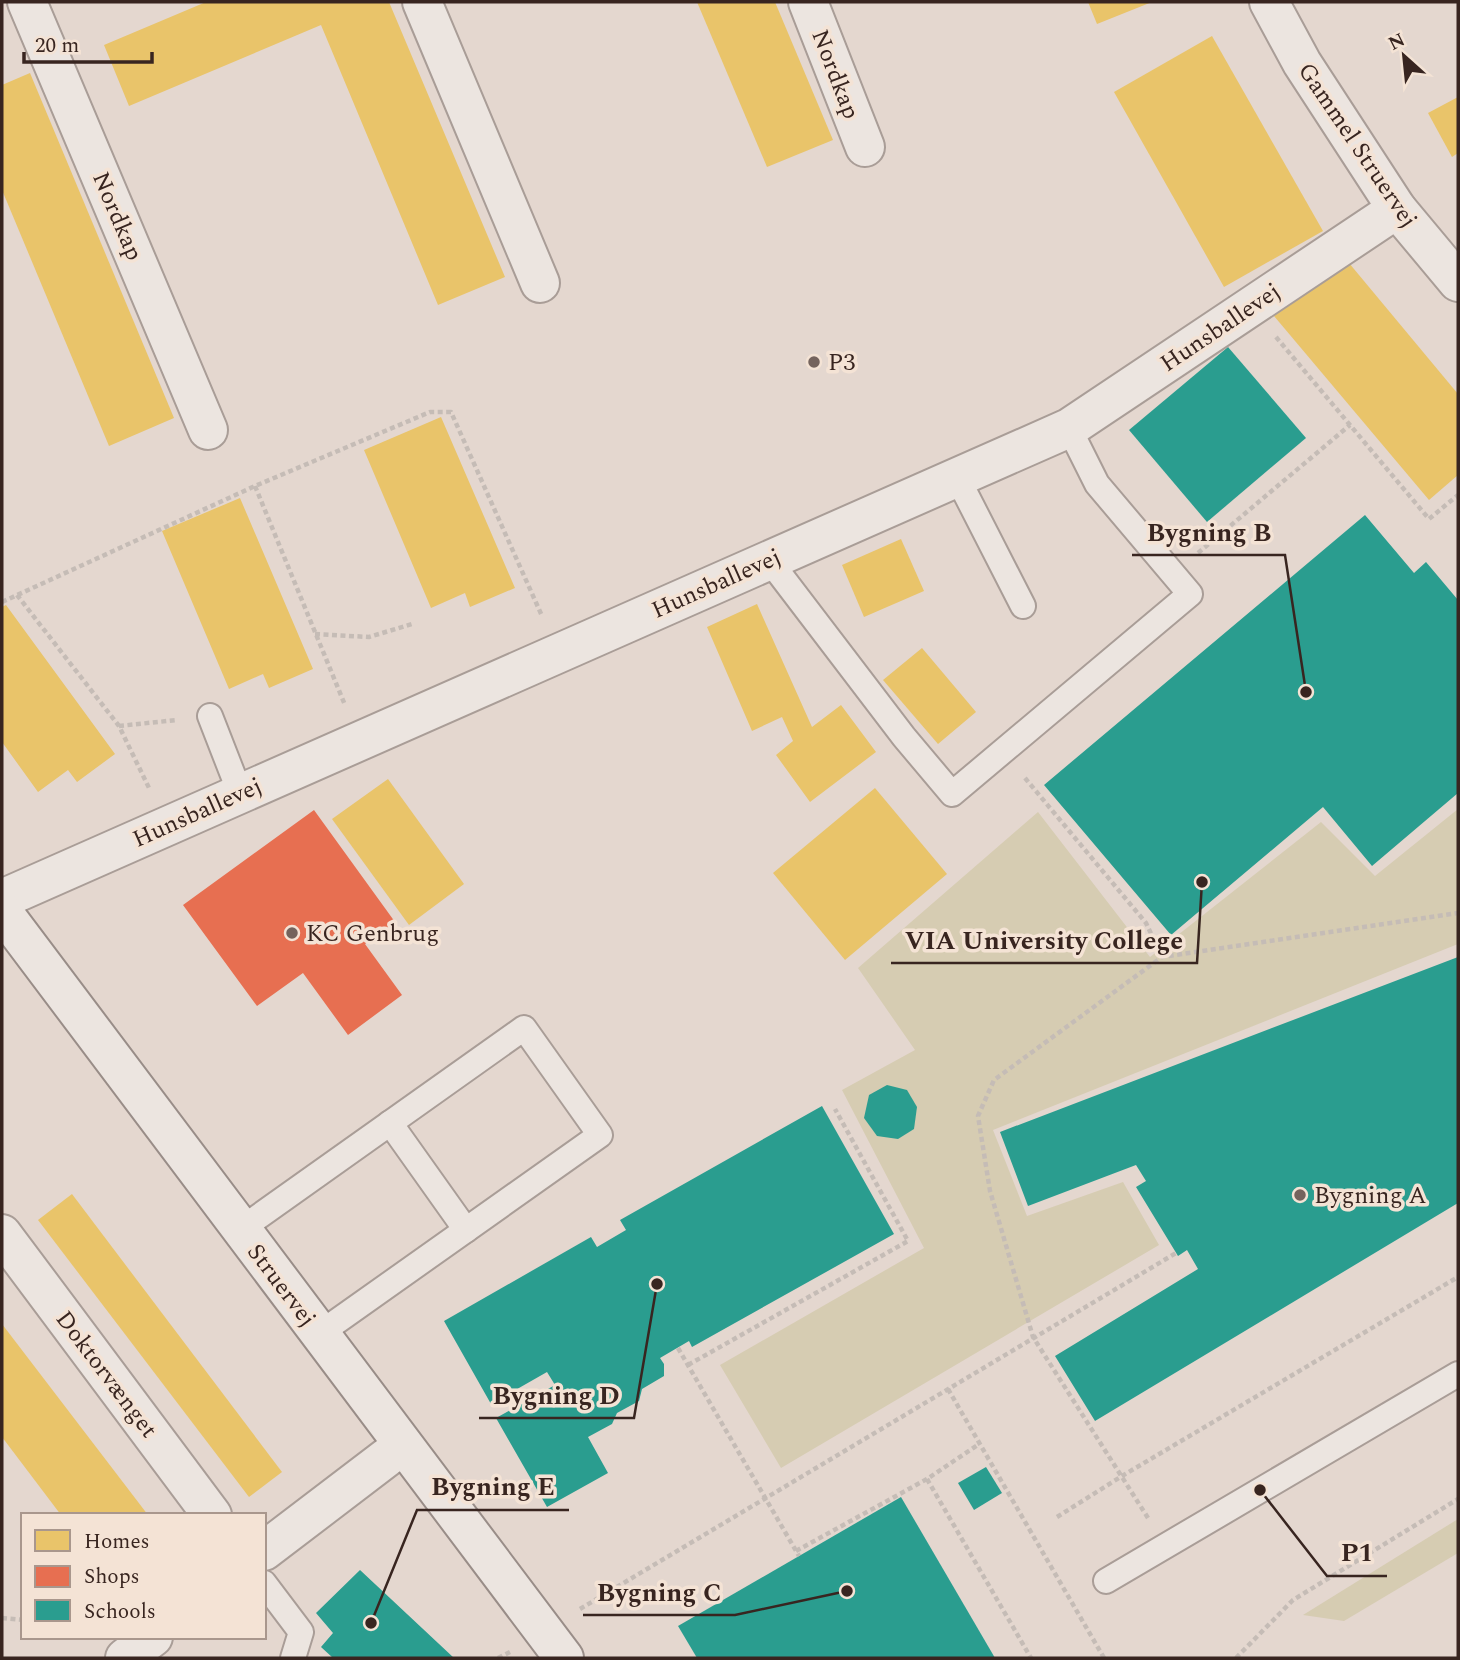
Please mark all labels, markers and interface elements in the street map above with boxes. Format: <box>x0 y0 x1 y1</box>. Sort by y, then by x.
scale bar <box>24 21 152 65</box>
north arrow <box>1369 21 1439 91</box>
street label: Nordkap <box>802 24 869 124</box>
text: N <box>1383 26 1410 59</box>
text: 20 m <box>35 30 79 62</box>
street label: Gammel Struervej <box>1288 56 1426 235</box>
street label: Nordkap <box>82 166 152 266</box>
street label: Hunsballevej <box>1153 274 1288 381</box>
place label: P3 <box>828 345 855 381</box>
marker: P3 <box>806 354 822 370</box>
callout: Bygning B <box>1132 508 1285 555</box>
text: Bygning B <box>1147 513 1271 553</box>
street label: Hunsballevej <box>646 539 787 629</box>
street label: Hunsballevej <box>127 768 268 858</box>
place label: KC Genbrug <box>306 916 439 952</box>
callout: VIA University College <box>891 916 1197 963</box>
text: VIA University College <box>905 921 1183 961</box>
marker: KC Genbrug <box>284 925 300 941</box>
place label: Bygning A <box>1314 1178 1427 1214</box>
marker: Bygning A <box>1292 1187 1308 1203</box>
street label: Struervej <box>238 1236 325 1335</box>
street label: Doktorvænget <box>46 1303 166 1446</box>
callout: Bygning D <box>479 1371 634 1418</box>
text: Bygning D <box>492 1376 620 1416</box>
callout: Bygning E <box>417 1463 569 1510</box>
text: Bygning E <box>431 1467 555 1507</box>
legend <box>21 1513 266 1639</box>
text: Homes <box>84 1526 150 1558</box>
callout: P1 <box>1327 1529 1387 1576</box>
text: P1 <box>1341 1533 1373 1573</box>
text: Shops <box>84 1561 140 1593</box>
callout: Bygning C <box>583 1568 735 1615</box>
text: Bygning C <box>597 1573 721 1613</box>
text: Schools <box>84 1596 156 1628</box>

